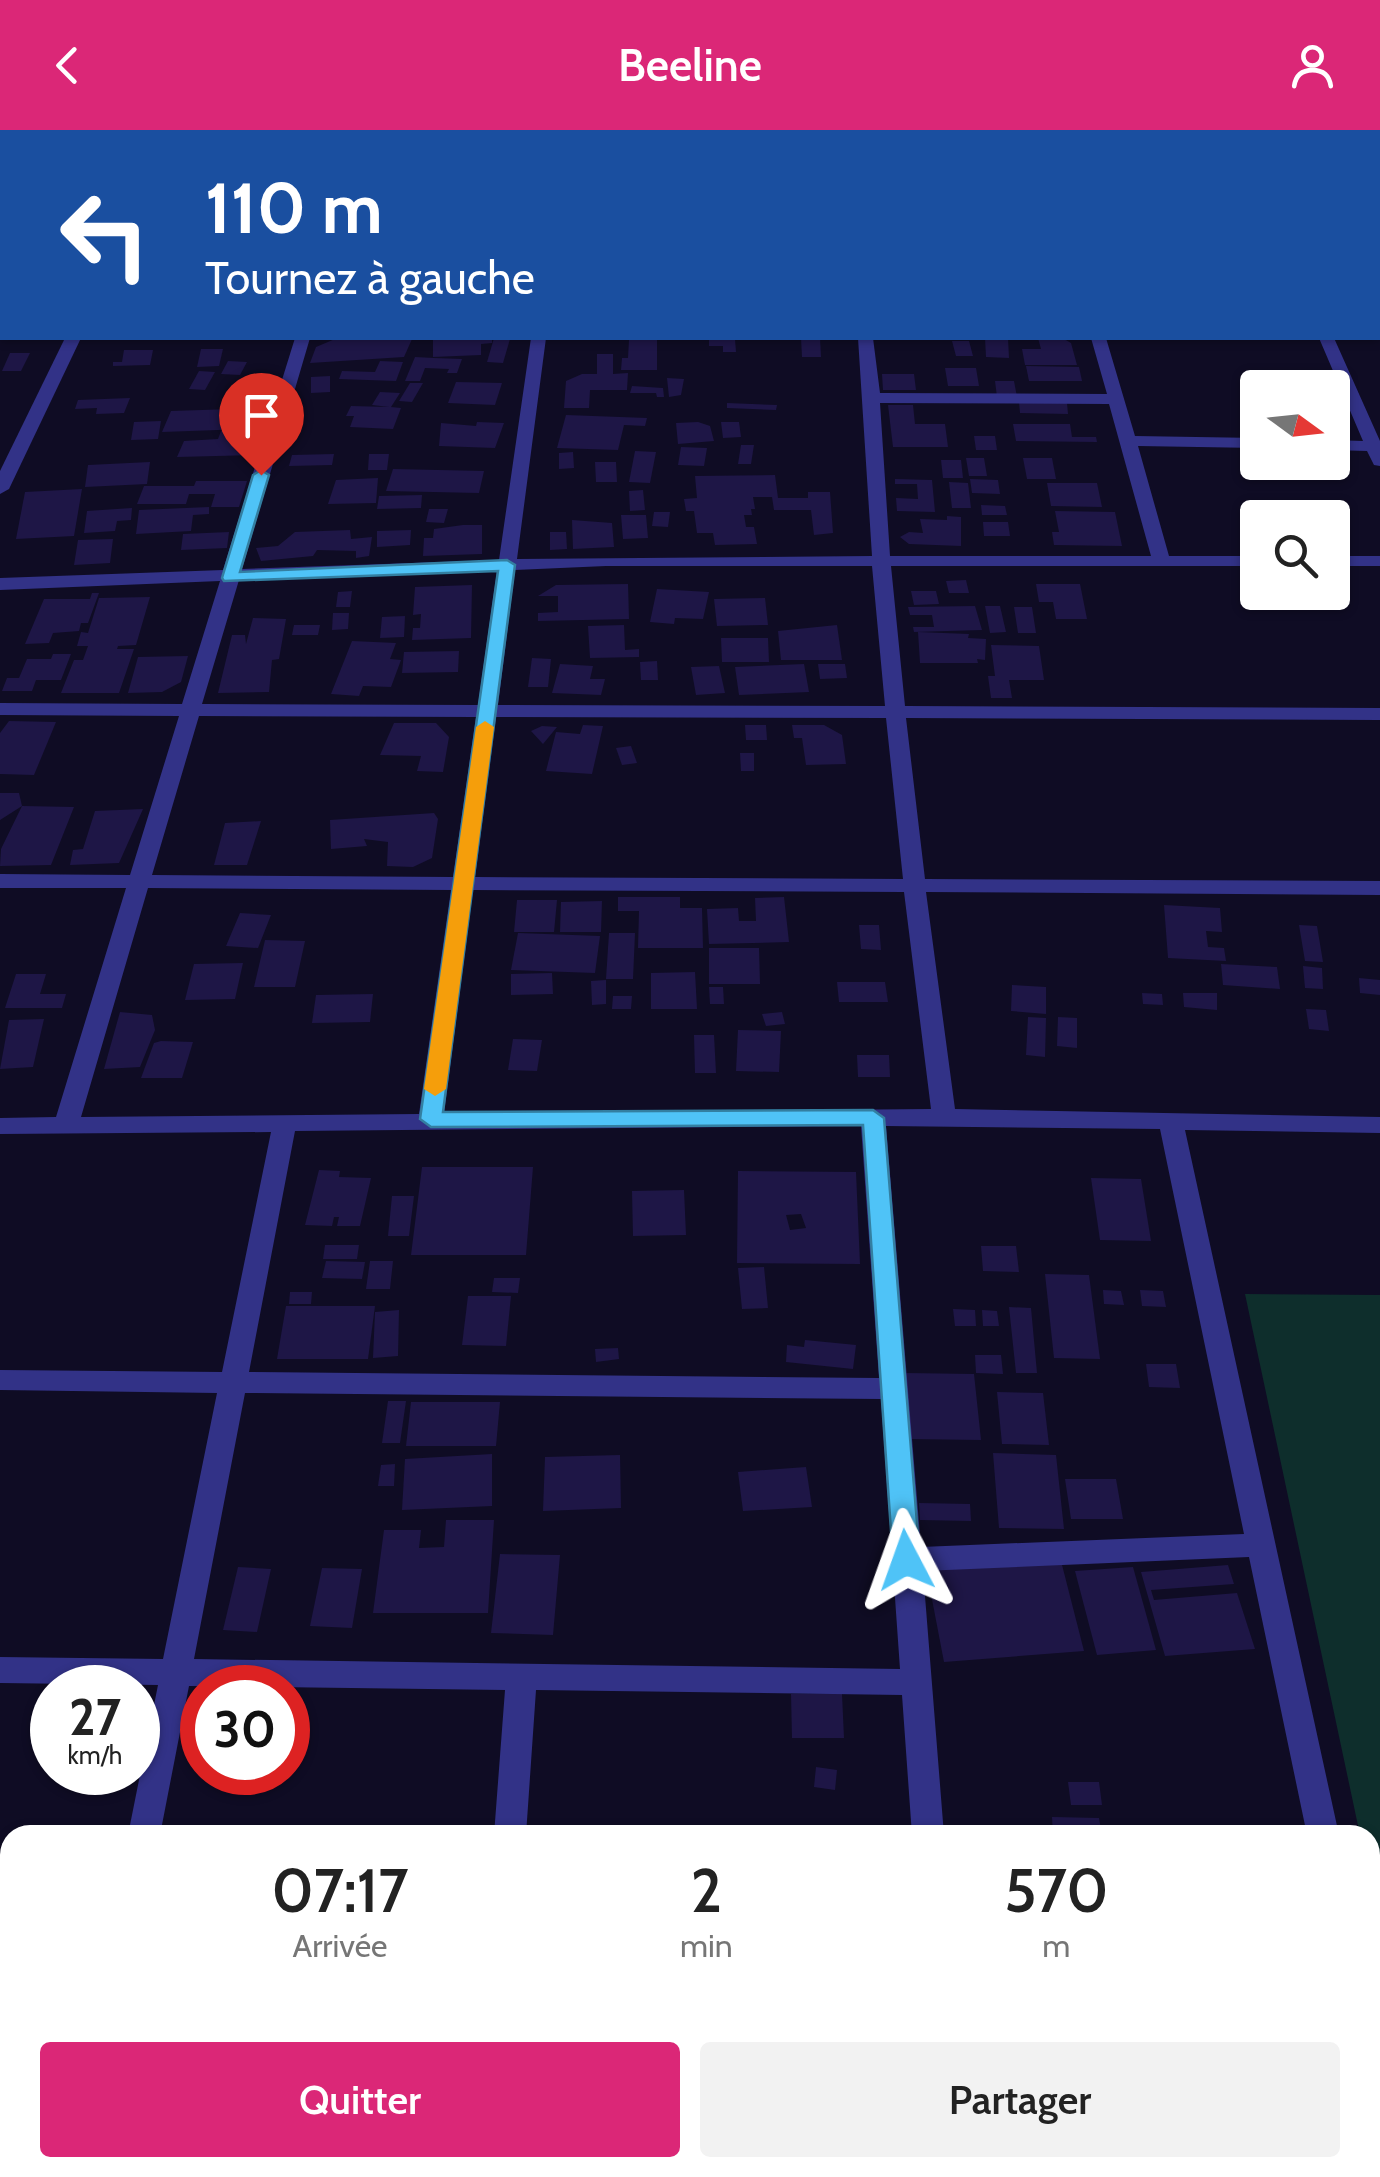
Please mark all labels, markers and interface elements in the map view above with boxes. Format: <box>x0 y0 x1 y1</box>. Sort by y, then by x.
icon: back <box>40 38 95 93</box>
text: Beeline <box>618 38 762 92</box>
icon: person <box>1285 38 1340 93</box>
text: 110 m <box>205 165 383 251</box>
icon: left <box>40 170 170 300</box>
text: Tournez à gauche <box>205 251 535 305</box>
north arrow <box>1240 370 1350 480</box>
map controls <box>1240 370 1350 610</box>
pin <box>219 373 304 476</box>
icon: arrive <box>234 388 289 443</box>
button: search <box>1240 500 1350 610</box>
position arrow <box>854 1508 958 1612</box>
speed limit sign: 30 <box>180 1665 310 1795</box>
text: 27 <box>69 1687 121 1748</box>
text: km/h <box>68 1740 122 1770</box>
text: 07:17 <box>271 1854 409 1927</box>
text: 2 <box>691 1854 722 1927</box>
text: 570 <box>1004 1854 1109 1927</box>
text: Arrivée <box>293 1926 387 1965</box>
text: min <box>680 1926 733 1965</box>
text: m <box>1042 1926 1070 1965</box>
button: Quitter <box>40 2042 680 2157</box>
button: Partager <box>700 2042 1340 2157</box>

